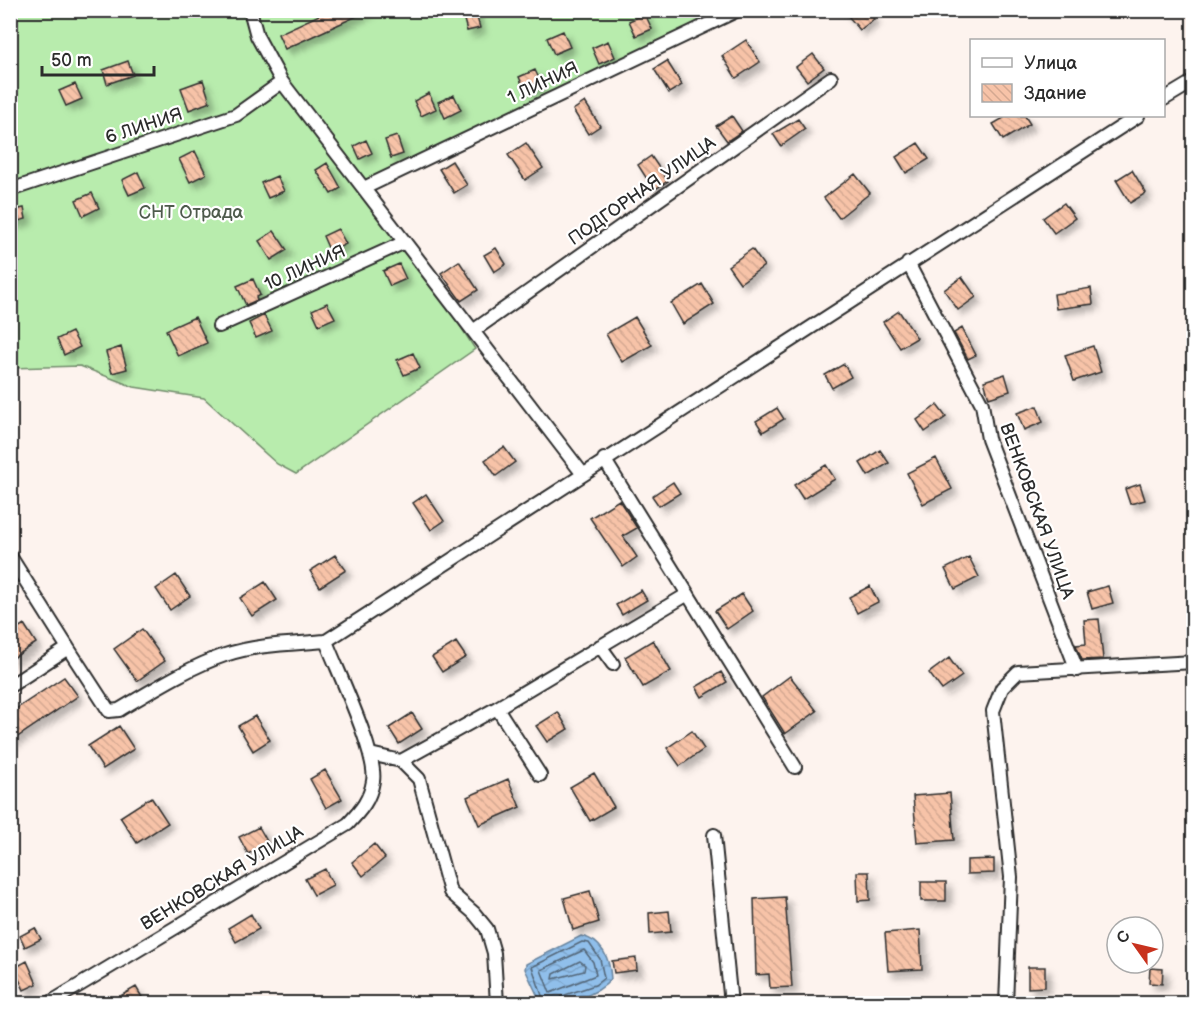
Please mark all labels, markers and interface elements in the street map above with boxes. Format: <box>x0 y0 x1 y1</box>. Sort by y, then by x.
scale bar <box>42 39 154 77</box>
legend <box>970 39 1165 117</box>
text: 50 m <box>51 50 92 71</box>
text: Улица <box>1024 53 1078 74</box>
street label: 1 ЛИНИЯ <box>504 57 582 109</box>
text: Здание <box>1024 83 1086 104</box>
street label: 6 ЛИНИЯ <box>103 104 185 148</box>
street label: ПОДГОРНАЯ УЛИЦА <box>564 132 720 250</box>
park label: СНТ Отрада <box>139 202 244 223</box>
street label: 10 ЛИНИЯ <box>261 241 349 295</box>
street label: ВЕНКОВСКАЯ УЛИЦА <box>995 420 1079 602</box>
street label: ВЕНКОВСКАЯ УЛИЦА <box>137 821 307 935</box>
north arrow <box>1105 915 1165 975</box>
text: С <box>1113 928 1135 947</box>

